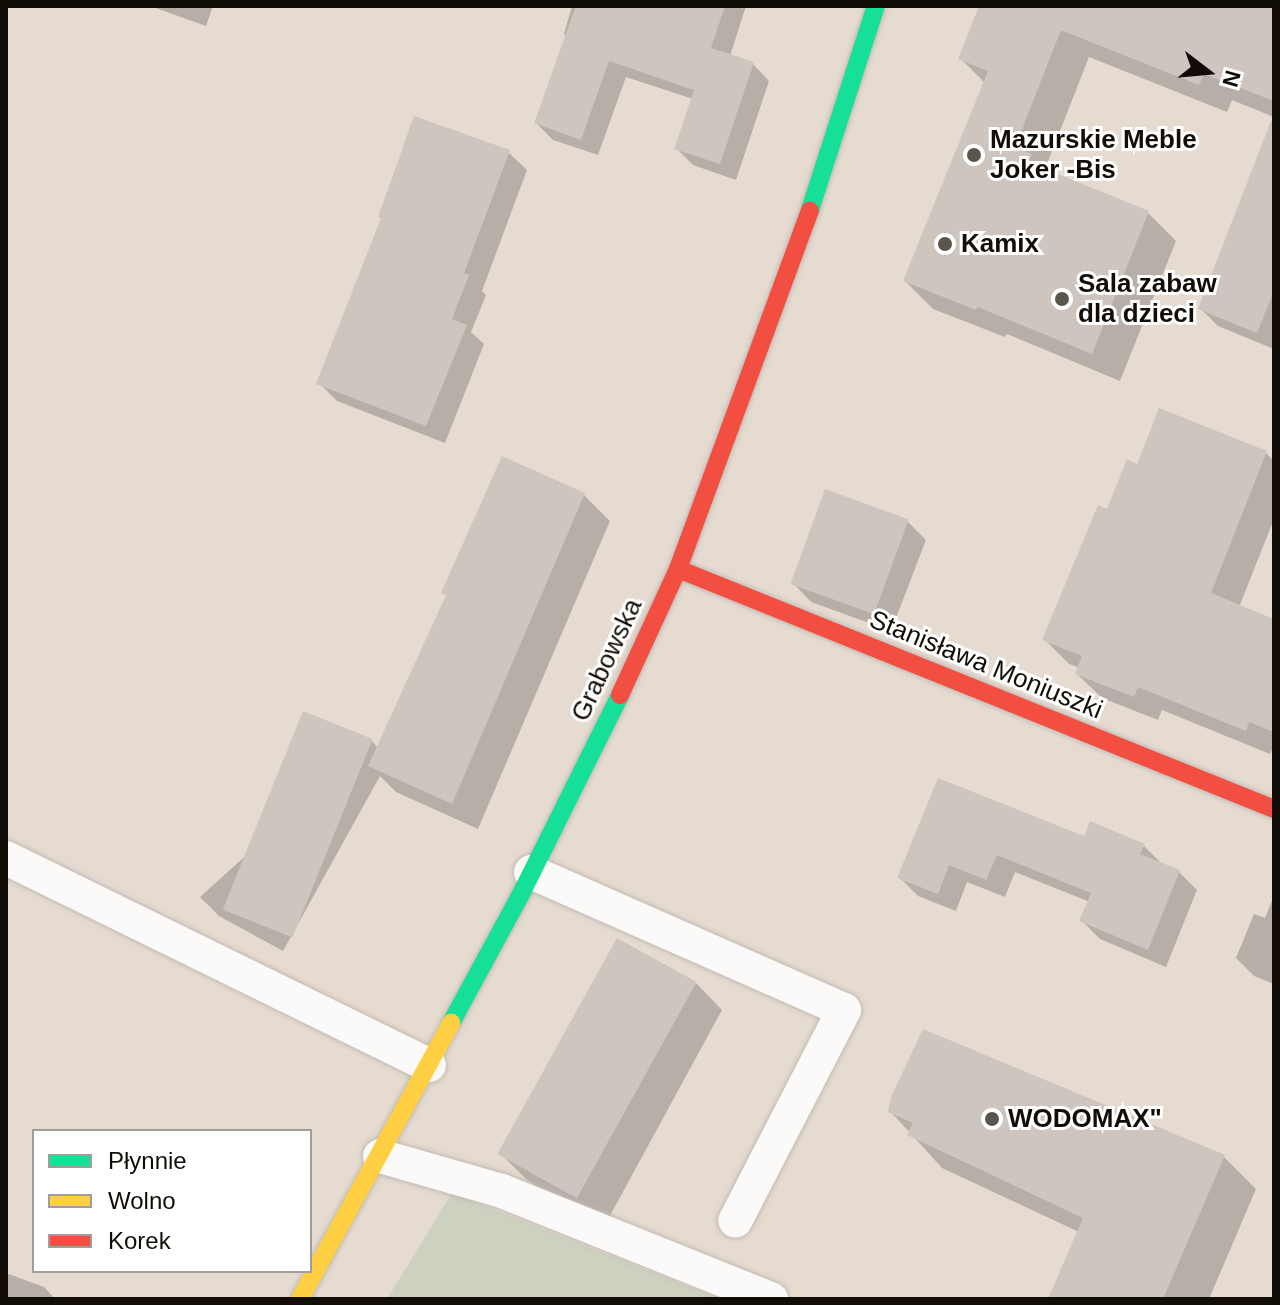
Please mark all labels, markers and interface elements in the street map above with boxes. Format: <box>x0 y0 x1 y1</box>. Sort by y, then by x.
north arrow <box>1168 32 1248 112</box>
text: N <box>1217 68 1246 90</box>
place label: Mazurskie Meble Joker -Bis <box>990 124 1197 186</box>
marker: Mazurskie Meble Joker -Bis <box>965 146 983 164</box>
place label: Kamix <box>961 228 1039 260</box>
marker: Kamix <box>936 235 954 253</box>
place label: Sala zabaw dla dzieci <box>1078 268 1217 330</box>
marker: Sala zabaw dla dzieci <box>1053 290 1071 308</box>
street label: Grabowska <box>565 594 649 726</box>
street label: Stanisława Moniuszki <box>865 604 1107 726</box>
place label: WODOMAX" <box>1008 1103 1162 1135</box>
marker: WODOMAX" <box>983 1110 1001 1128</box>
legend <box>32 1129 312 1273</box>
text: Płynnie <box>108 1147 187 1174</box>
text: Wolno <box>108 1187 176 1214</box>
text: Korek <box>108 1227 171 1254</box>

